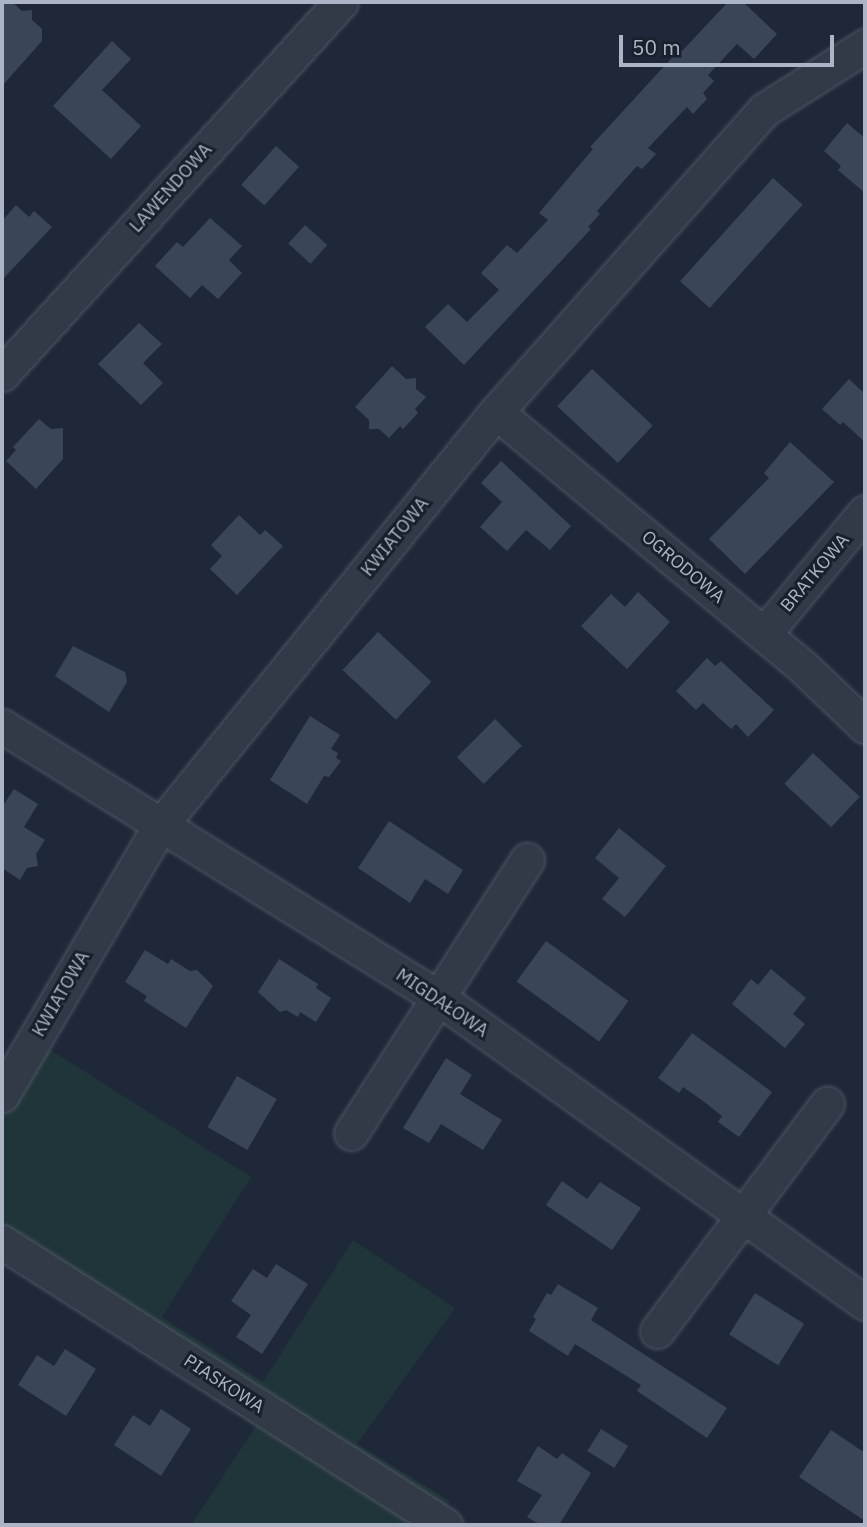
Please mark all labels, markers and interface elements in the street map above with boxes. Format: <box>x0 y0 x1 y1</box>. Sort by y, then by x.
scale bar <box>622 21 837 65</box>
text: 50 m <box>632 33 681 61</box>
street label: LAWENDOWA <box>125 139 217 237</box>
street label: KWIATOWA <box>357 493 433 581</box>
street label: OGRODOWA <box>637 526 729 608</box>
street label: BRATKOWA <box>776 530 854 616</box>
street label: KWIATOWA <box>28 947 94 1041</box>
street label: MIGDAŁOWA <box>392 964 492 1042</box>
street label: PIASKOWA <box>180 1350 268 1418</box>

